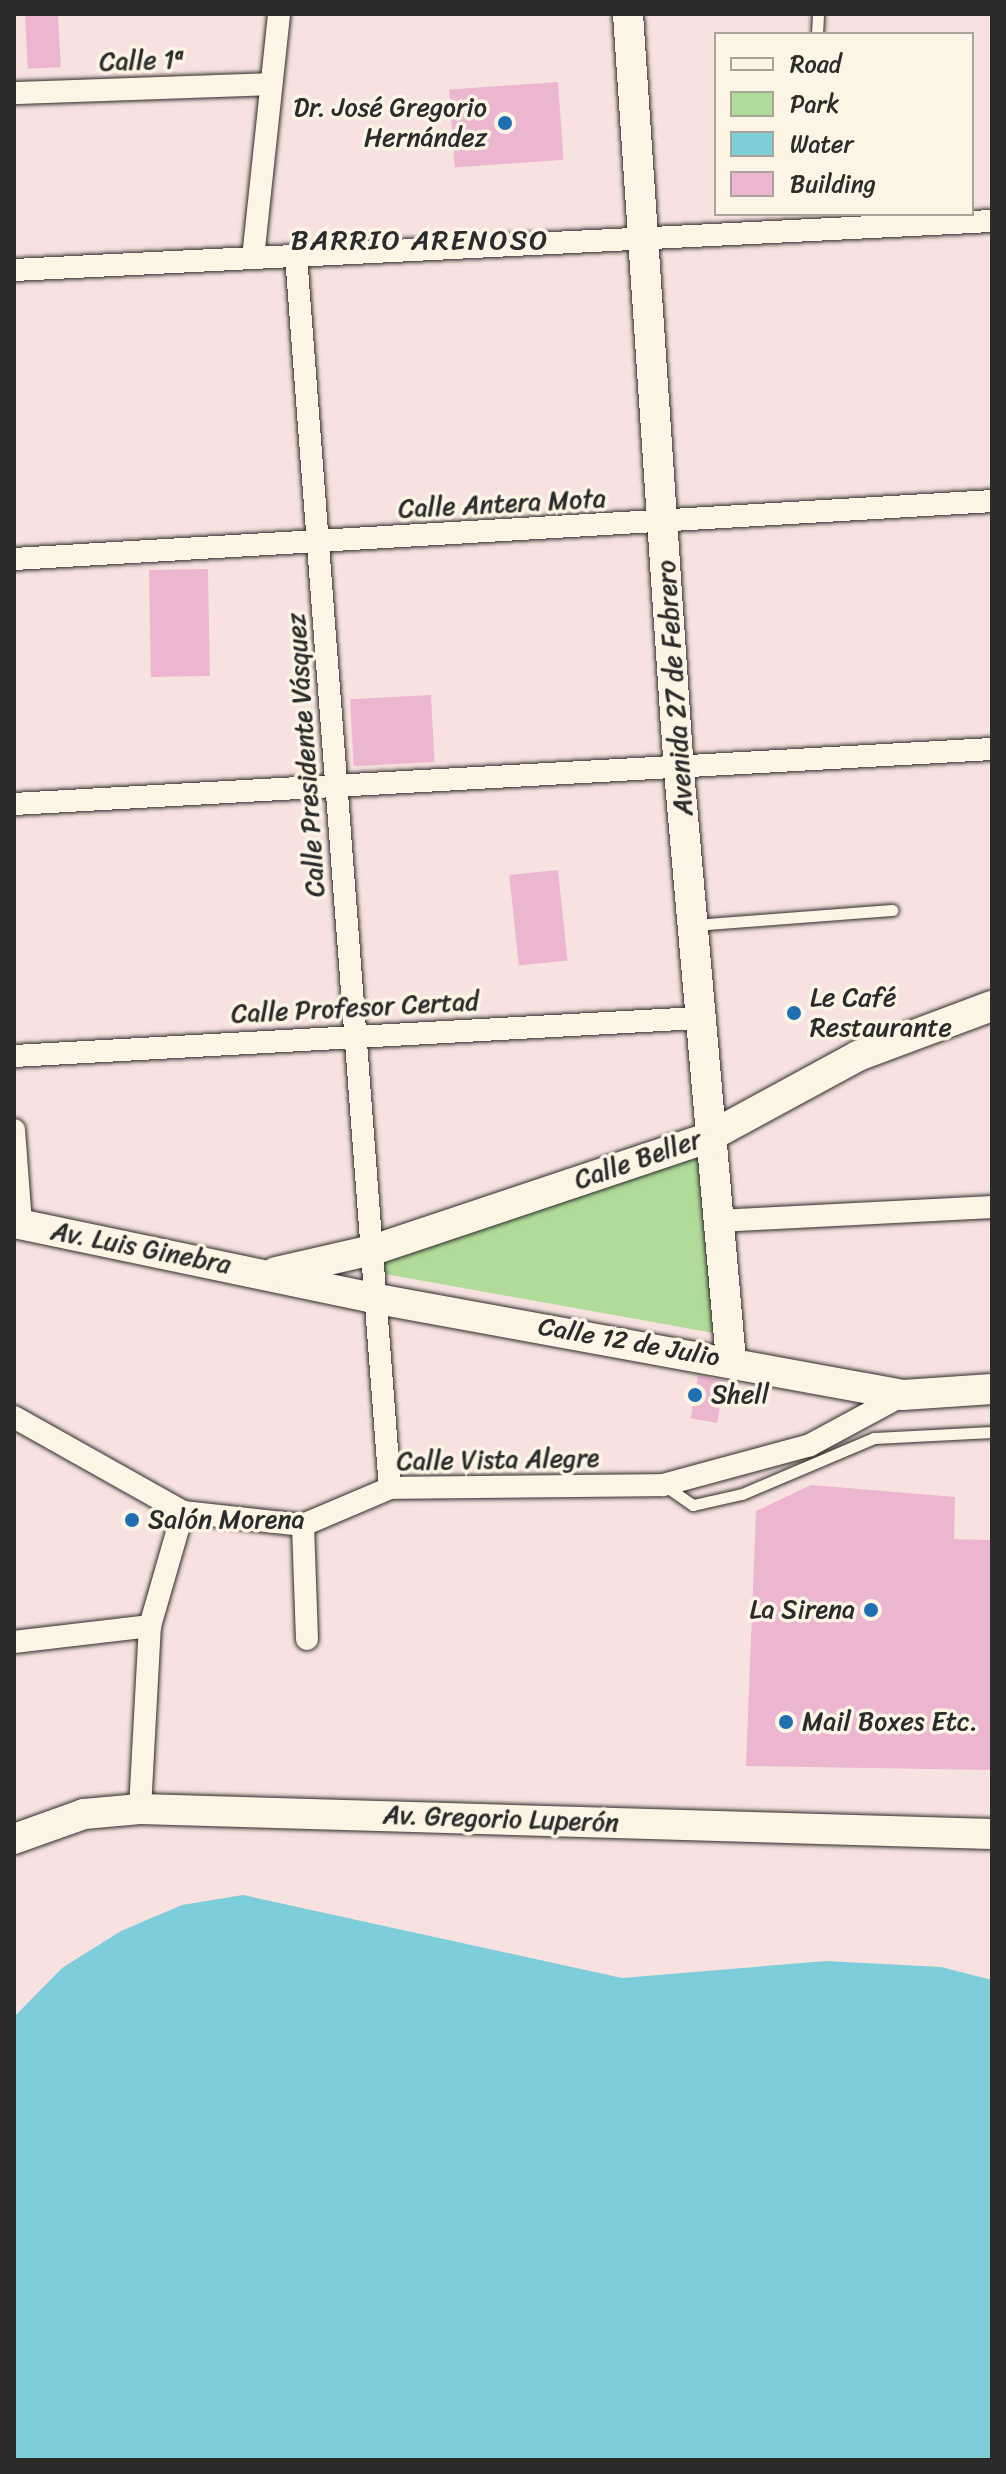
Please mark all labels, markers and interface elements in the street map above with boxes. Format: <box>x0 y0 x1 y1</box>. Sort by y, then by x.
legend <box>714 32 974 216</box>
text: Road <box>790 43 841 85</box>
street label: Calle 1ª <box>99 44 185 78</box>
text: Park <box>790 83 839 125</box>
place label: Dr. José Gregorio Hernández <box>293 92 487 154</box>
marker: Dr. José Gregorio Hernández <box>494 112 516 134</box>
text: Water <box>790 123 853 165</box>
text: Building <box>790 163 876 205</box>
district label: BARRIO ARENOSO <box>293 223 547 257</box>
street label: Calle Antera Mota <box>397 483 607 525</box>
street label: Avenida 27 de Febrero <box>650 559 700 817</box>
street label: Calle Presidente Vásquez <box>280 611 332 899</box>
place label: Le Café Restaurante <box>810 982 952 1044</box>
street label: Calle Profesor Certad <box>230 986 480 1030</box>
marker: Le Café Restaurante <box>785 1004 803 1022</box>
street label: Calle Beller <box>570 1124 706 1196</box>
street label: Av. Luis Ginebra <box>49 1215 233 1281</box>
street label: Calle 12 de Julio <box>535 1311 723 1373</box>
place label: Shell <box>711 1379 769 1411</box>
marker: Shell <box>686 1386 704 1404</box>
street label: Calle Vista Alegre <box>395 1443 601 1477</box>
place label: Salón Morena <box>148 1504 304 1536</box>
marker: Salón Morena <box>123 1511 141 1529</box>
place label: La Sirena <box>749 1594 855 1626</box>
marker: La Sirena <box>862 1601 880 1619</box>
place label: Mail Boxes Etc. <box>802 1706 979 1738</box>
marker: Mail Boxes Etc. <box>777 1713 795 1731</box>
street label: Av. Gregorio Luperón <box>382 1799 620 1839</box>

